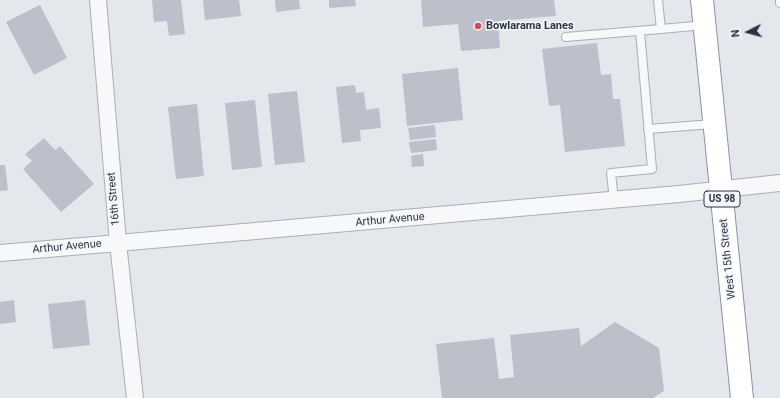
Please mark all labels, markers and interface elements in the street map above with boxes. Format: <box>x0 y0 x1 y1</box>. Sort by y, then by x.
north arrow <box>728 12 768 52</box>
place label: Bowlarama Lanes <box>486 19 574 33</box>
marker: Bowlarama Lanes <box>473 21 483 31</box>
text: N <box>729 29 742 38</box>
street label: 16th Street <box>105 172 123 226</box>
road number: US 98 <box>704 191 740 207</box>
street label: Arthur Avenue <box>355 210 425 230</box>
street label: West 15th Street <box>717 218 739 300</box>
street label: Arthur Avenue <box>32 237 102 257</box>

